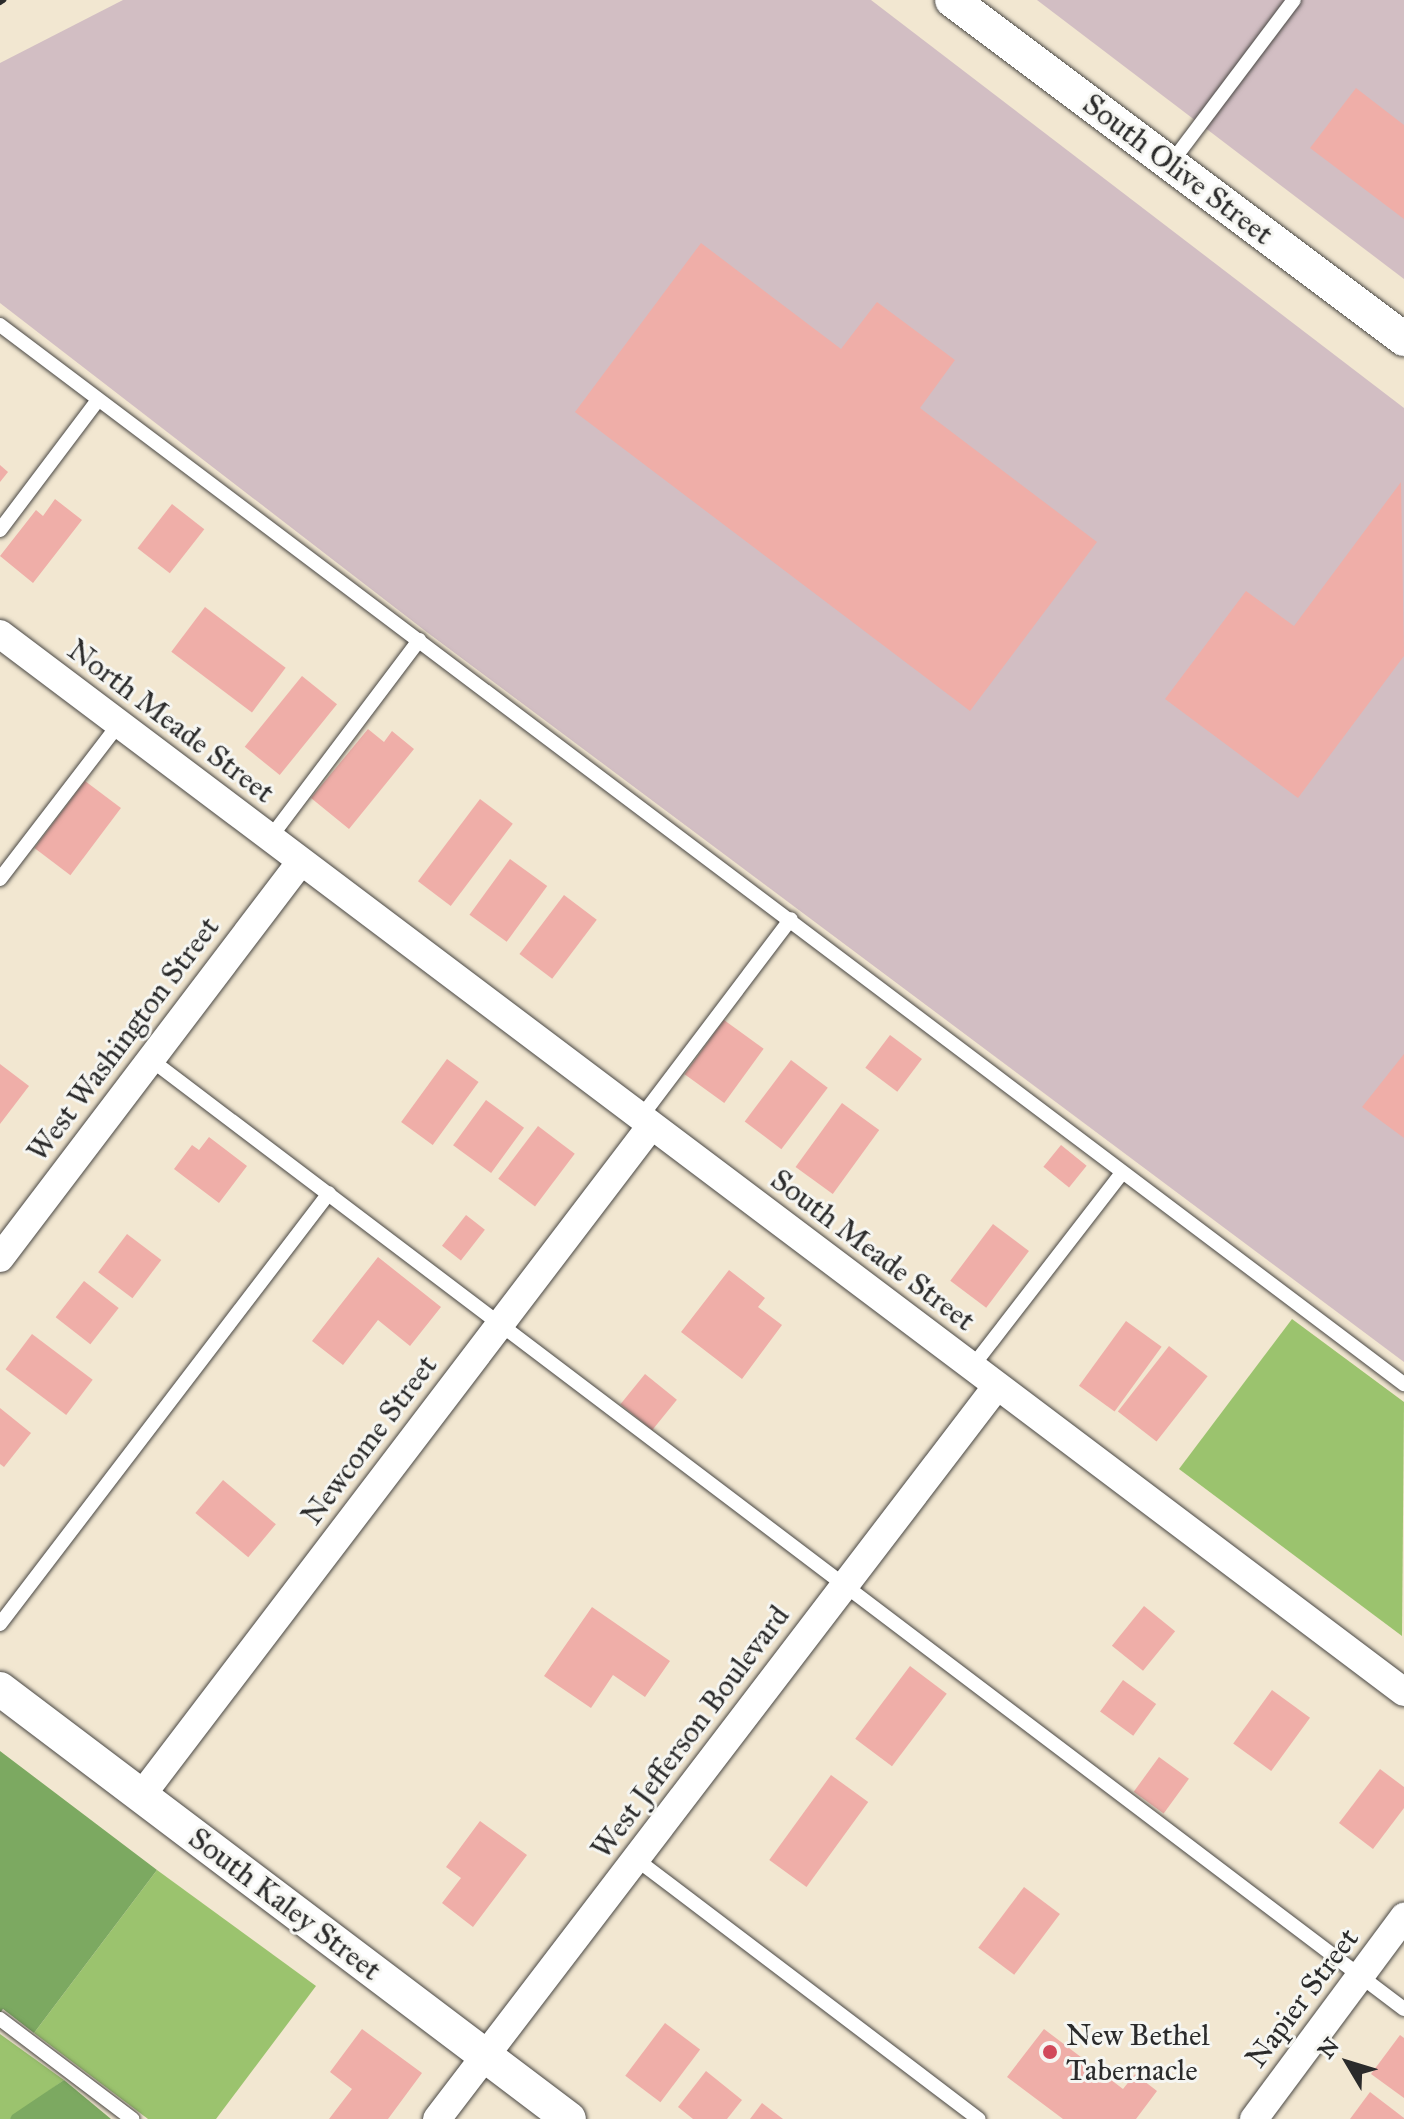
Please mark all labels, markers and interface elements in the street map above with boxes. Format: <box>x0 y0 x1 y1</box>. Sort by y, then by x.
street label: South Olive Street <box>1076 86 1280 252</box>
street label: North Meade Street <box>61 632 281 810</box>
street label: West Washington Street <box>19 910 227 1168</box>
street label: South Meade Street <box>764 1161 982 1339</box>
street label: Newcome Street <box>293 1348 445 1532</box>
street label: West Jefferson Boulevard <box>583 1598 797 1866</box>
street label: South Kaley Street <box>182 1820 388 1988</box>
street label: Napier Street <box>1238 1921 1366 2075</box>
place label: New Bethel Tabernacle <box>1066 2017 1210 2088</box>
north arrow <box>1308 2023 1388 2103</box>
marker: New Bethel Tabernacle <box>1041 2043 1059 2061</box>

